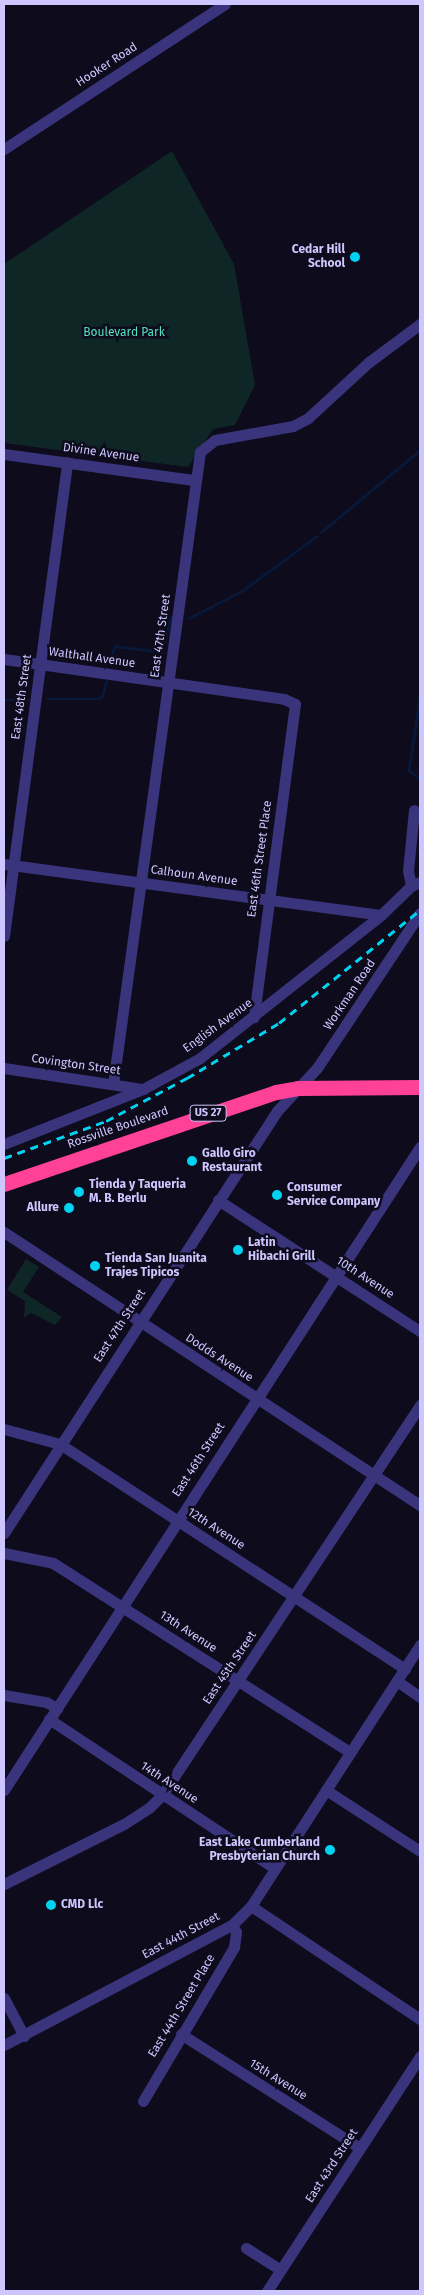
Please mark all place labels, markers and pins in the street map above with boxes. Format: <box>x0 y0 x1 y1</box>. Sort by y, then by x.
place label: Cedar Hill School <box>292 243 345 271</box>
marker: Cedar Hill School <box>349 251 361 263</box>
place label: Gallo Giro Restaurant <box>202 1147 262 1175</box>
marker: Gallo Giro Restaurant <box>186 1155 198 1167</box>
place label: Tienda y Taqueria M. B. Berlu <box>89 1178 186 1206</box>
place label: Consumer Service Company <box>287 1181 380 1209</box>
marker: Tienda y Taqueria M. B. Berlu <box>73 1186 85 1198</box>
marker: Consumer Service Company <box>271 1189 283 1201</box>
place label: Allure <box>27 1201 59 1215</box>
marker: Allure <box>63 1202 75 1214</box>
place label: Latin Hibachi Grill <box>248 1236 315 1264</box>
marker: Latin Hibachi Grill <box>232 1244 244 1256</box>
place label: Tienda San Juanita Trajes Tipicos <box>105 1252 207 1280</box>
marker: Tienda San Juanita Trajes Tipicos <box>89 1260 101 1272</box>
place label: East Lake Cumberland Presbyterian Church <box>199 1836 320 1864</box>
marker: East Lake Cumberland Presbyterian Church <box>324 1844 336 1856</box>
place label: CMD Llc <box>61 1898 103 1912</box>
marker: CMD Llc <box>45 1899 57 1911</box>

